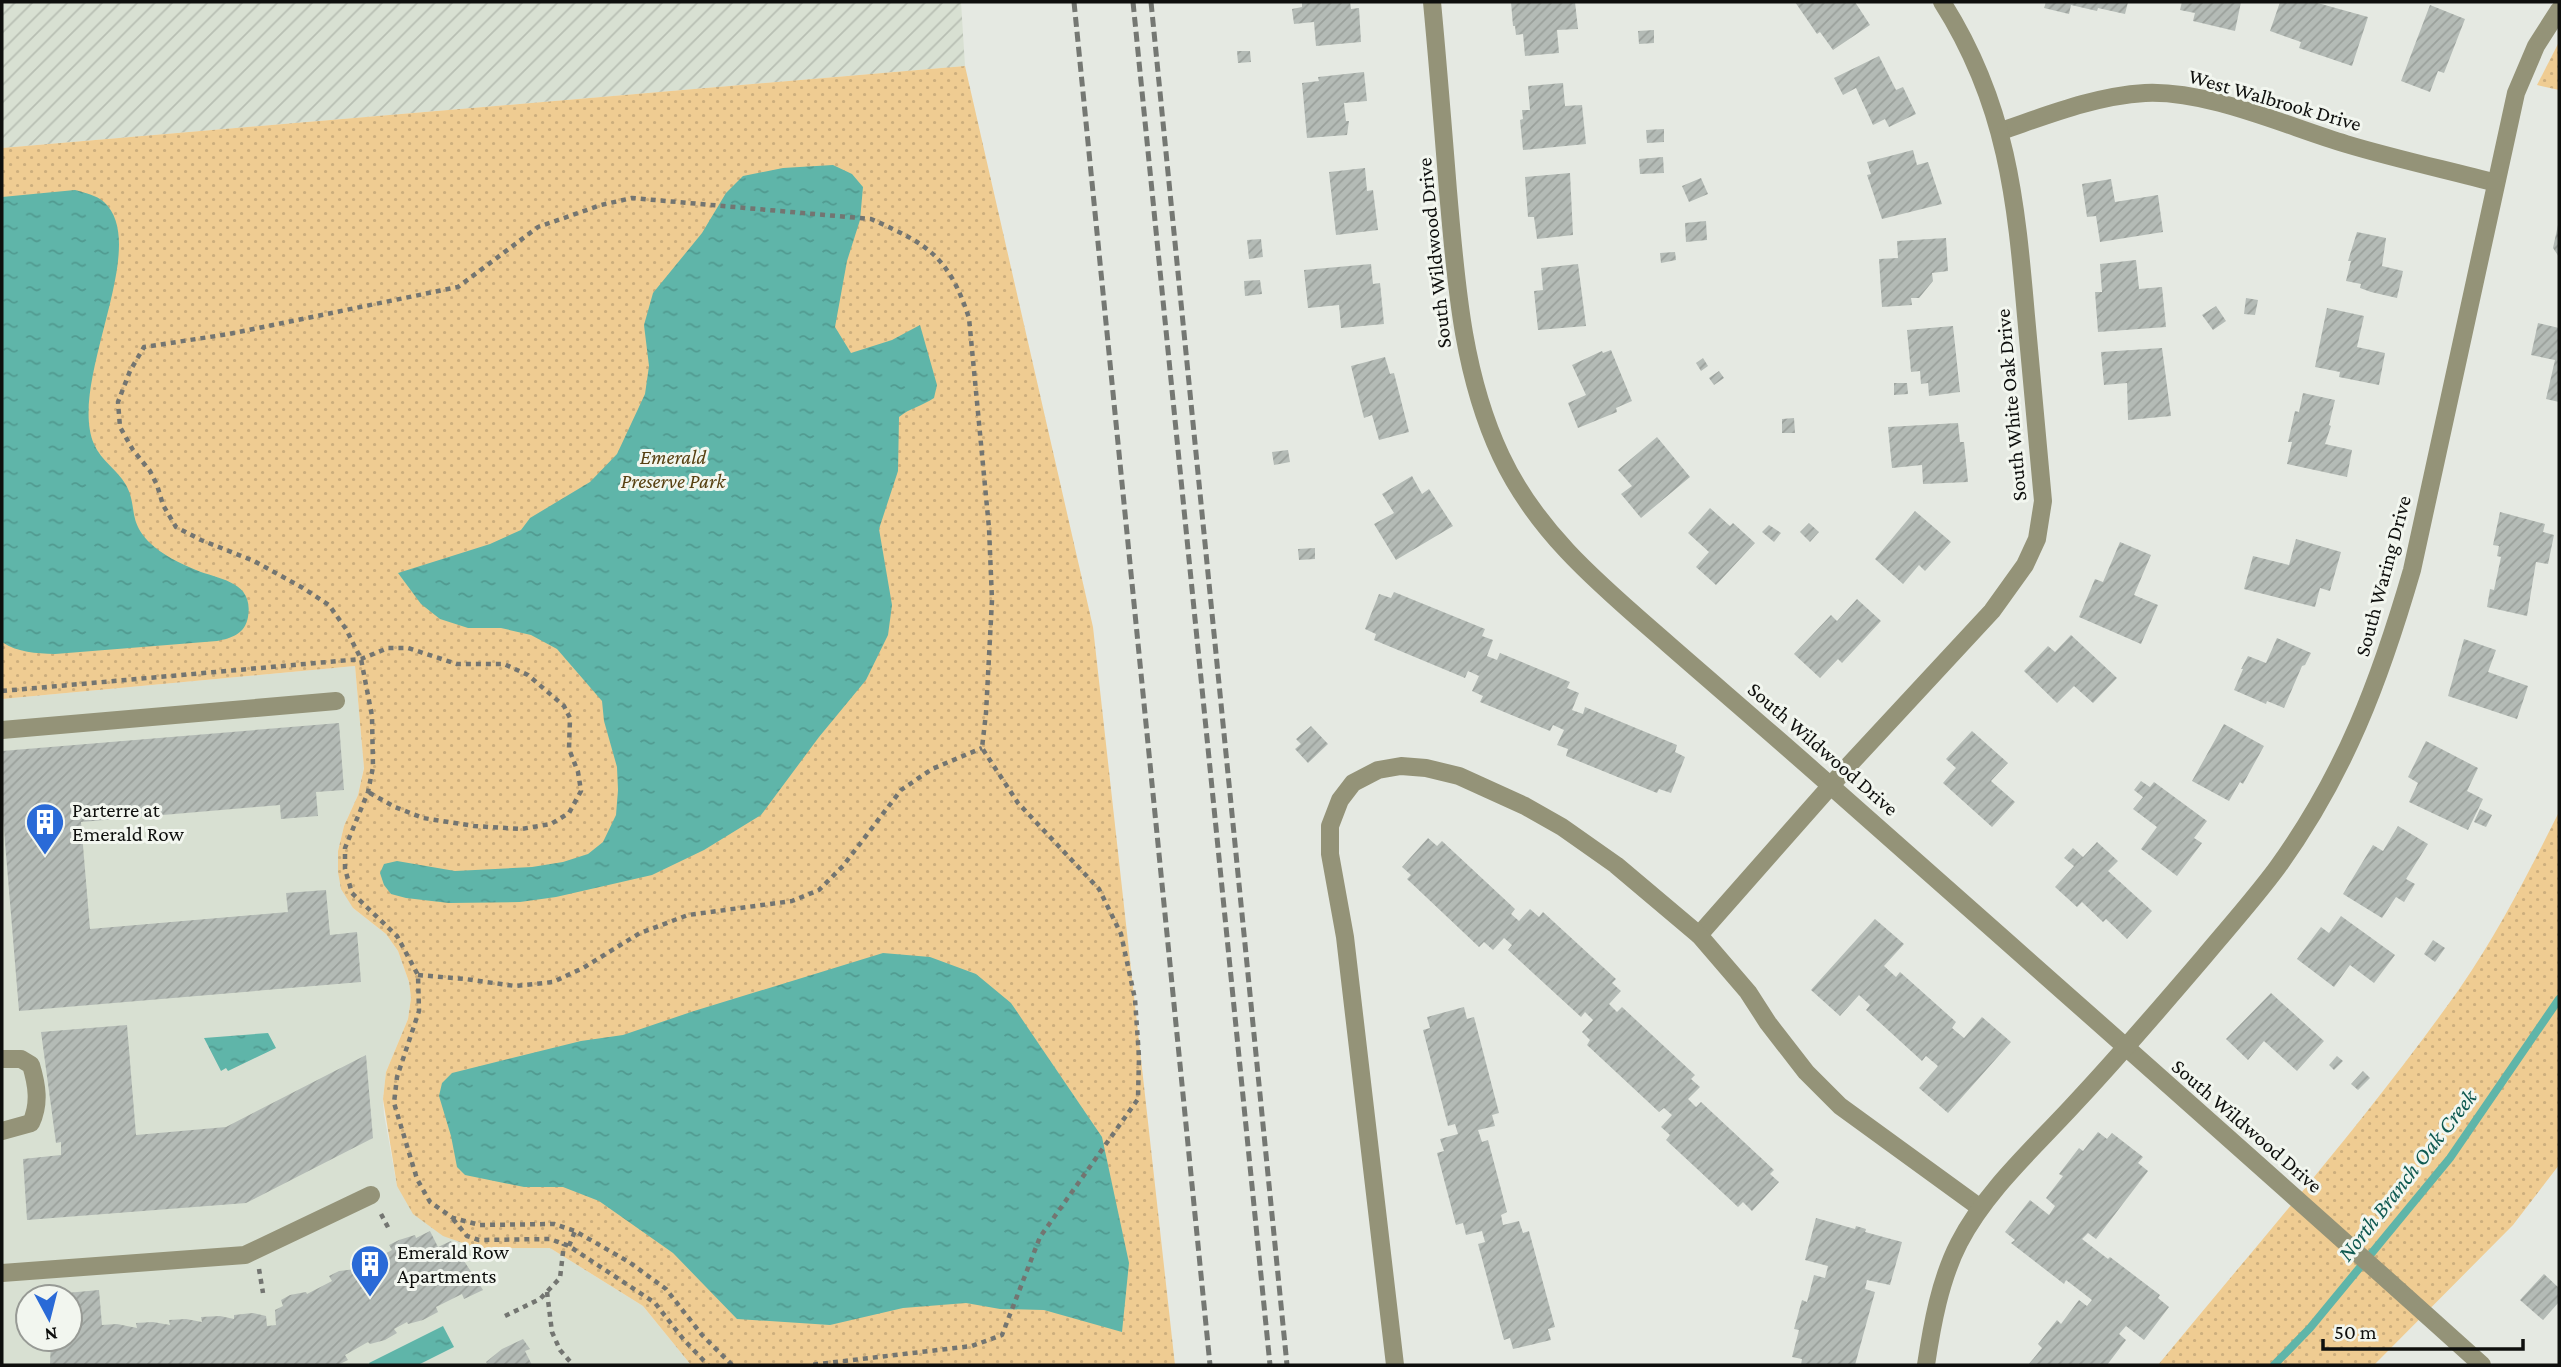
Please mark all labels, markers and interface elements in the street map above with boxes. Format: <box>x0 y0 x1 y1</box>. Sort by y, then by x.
street label: West Walbrook Drive <box>2186 64 2364 136</box>
street label: South Wildwood Drive <box>1412 157 1456 349</box>
street label: South White Oak Drive <box>1991 308 2031 502</box>
park label: Emerald Preserve Park <box>621 445 726 493</box>
street label: South Waring Drive <box>2350 493 2416 659</box>
street label: South Wildwood Drive <box>1743 677 1903 821</box>
place label: Parterre at Emerald Row <box>72 798 185 846</box>
building icon: Parterre at Emerald Row <box>24 801 66 856</box>
street label: South Wildwood Drive <box>2167 1054 2327 1198</box>
water label: North Branch Oak Creek <box>2332 1083 2483 1266</box>
place label: Emerald Row Apartments <box>397 1240 510 1288</box>
building icon: Emerald Row Apartments <box>349 1243 391 1298</box>
north arrow <box>14 1283 84 1353</box>
scale bar <box>2323 1308 2522 1352</box>
text: 50 m <box>2334 1320 2377 1344</box>
text: N <box>43 1323 59 1346</box>

